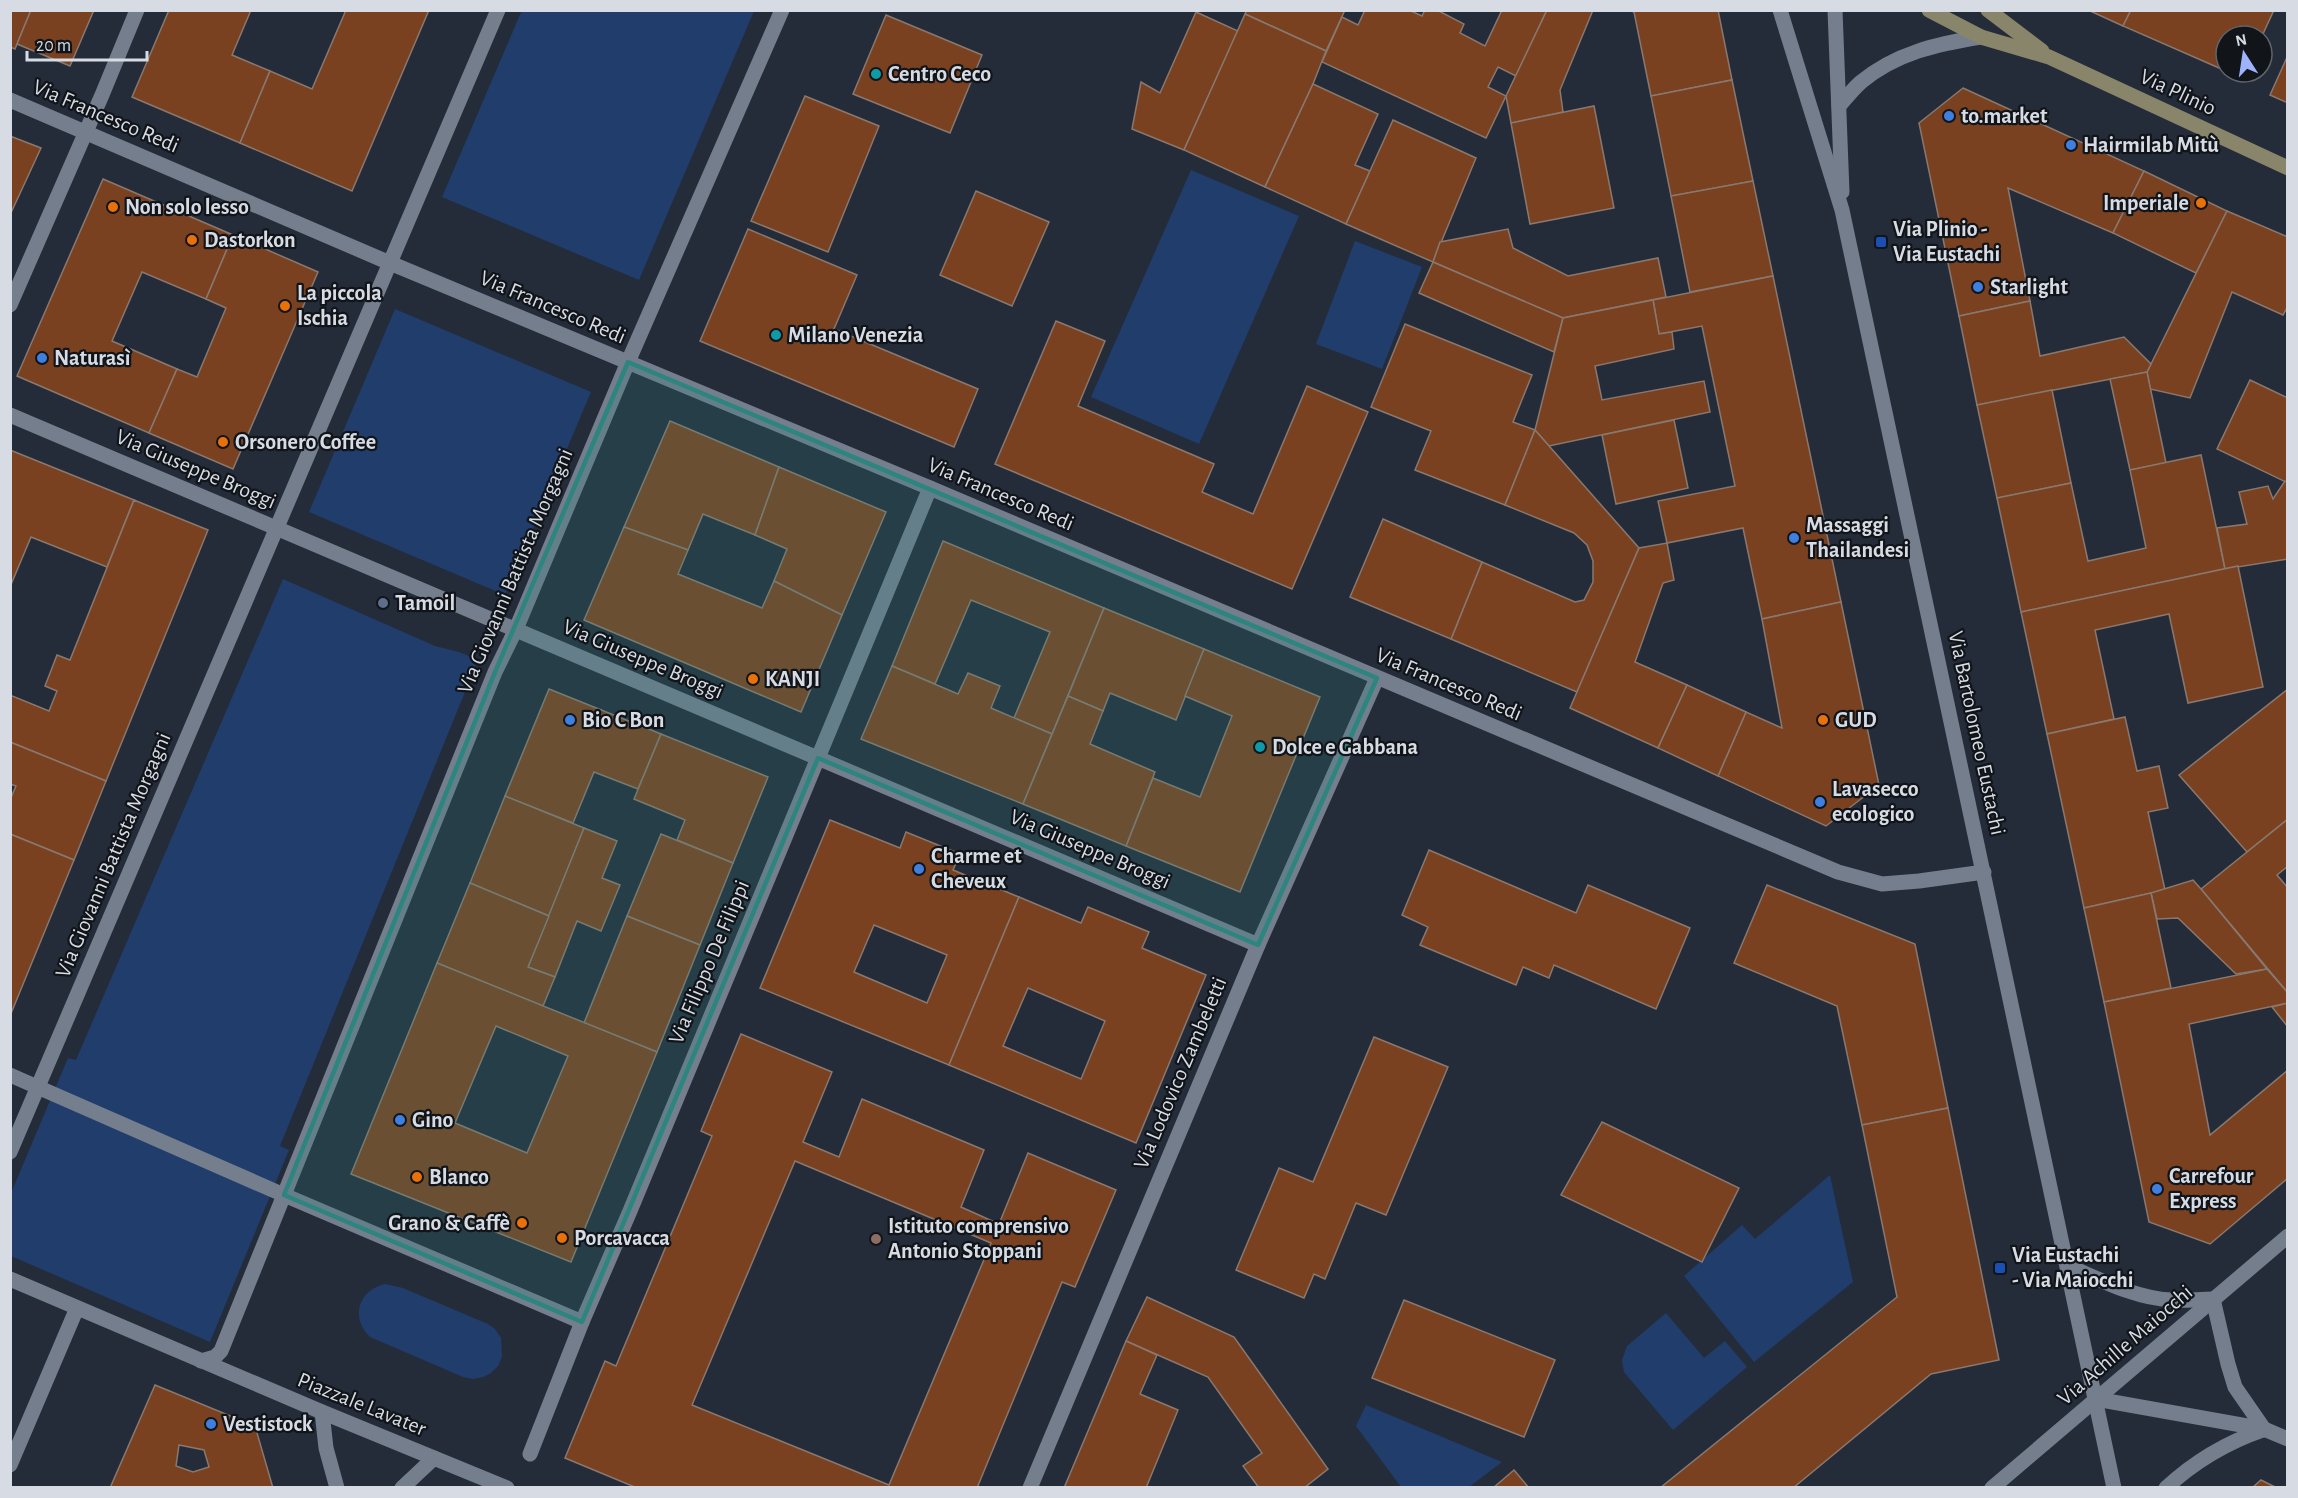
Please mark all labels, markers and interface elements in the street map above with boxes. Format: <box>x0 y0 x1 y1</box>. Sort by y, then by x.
scale bar <box>27 24 147 62</box>
north arrow <box>2214 24 2274 84</box>
text: N <box>2234 31 2248 49</box>
text: 20 m <box>36 37 71 55</box>
place label: Centro Ceco <box>888 63 991 85</box>
street label: Via Plinio <box>2137 65 2219 119</box>
marker: Centro Ceco <box>869 67 883 81</box>
street label: Via Francesco Redi <box>30 75 182 157</box>
place label: to.market <box>1961 105 2048 127</box>
marker: to.market <box>1942 109 1956 123</box>
place label: Hairmilab Mitù <box>2083 134 2219 156</box>
marker: Hairmilab Mitù <box>2064 138 2078 152</box>
place label: Imperiale <box>2103 192 2189 214</box>
place label: Non solo lesso <box>125 196 249 218</box>
marker: Imperiale <box>2194 196 2208 210</box>
marker: Non solo lesso <box>106 200 120 214</box>
place label: Via Plinio - Via Eustachi <box>1893 218 2000 265</box>
place label: Dastorkon <box>204 229 296 251</box>
marker: Dastorkon <box>185 233 199 247</box>
marker: Via Plinio - Via Eustachi <box>1874 235 1888 249</box>
street label: Via Francesco Redi <box>477 266 629 348</box>
place label: Starlight <box>1990 276 2069 298</box>
marker: Starlight <box>1971 280 1985 294</box>
place label: La piccola Ischia <box>297 282 382 329</box>
marker: La piccola Ischia <box>278 299 292 313</box>
place label: Milano Venezia <box>788 324 924 346</box>
marker: Milano Venezia <box>769 328 783 342</box>
place label: Naturasì <box>54 347 131 369</box>
marker: Naturasì <box>35 351 49 365</box>
street label: Via Giuseppe Broggi <box>113 425 279 513</box>
place label: Orsonero Coffee <box>235 431 376 453</box>
marker: Orsonero Coffee <box>216 435 230 449</box>
street label: Via Giovanni Battista Morgagni <box>453 445 577 697</box>
street label: Via Francesco Redi <box>925 453 1077 535</box>
place label: Massaggi Thailandesi <box>1806 514 1909 561</box>
marker: Massaggi Thailandesi <box>1787 531 1801 545</box>
place label: Tamoil <box>395 592 455 614</box>
marker: Tamoil <box>376 596 390 610</box>
street label: Via Giuseppe Broggi <box>560 615 726 703</box>
street label: Via Bartolomeo Eustachi <box>1945 629 2009 837</box>
street label: Via Francesco Redi <box>1373 643 1525 725</box>
place label: KANJI <box>765 668 820 690</box>
marker: KANJI <box>746 672 760 686</box>
place label: Bio C Bon <box>582 709 664 731</box>
place label: GUD <box>1835 709 1877 731</box>
marker: Bio C Bon <box>563 713 577 727</box>
marker: GUD <box>1816 713 1830 727</box>
street label: Via Giovanni Battista Morgagni <box>51 729 175 981</box>
place label: Dolce e Gabbana <box>1272 736 1418 758</box>
marker: Dolce e Gabbana <box>1253 740 1267 754</box>
place label: Lavasecco ecologico <box>1832 778 1919 825</box>
marker: Lavasecco ecologico <box>1813 795 1827 809</box>
street label: Via Giuseppe Broggi <box>1007 805 1173 893</box>
place label: Charme et Cheveux <box>931 845 1022 892</box>
marker: Charme et Cheveux <box>912 862 926 876</box>
street label: Via Filippo De Filippi <box>665 877 753 1047</box>
street label: Via Lodovico Zambeletti <box>1130 974 1230 1172</box>
place label: Gino <box>412 1109 454 1131</box>
marker: Gino <box>393 1113 407 1127</box>
place label: Carrefour Express <box>2169 1165 2254 1212</box>
place label: Blanco <box>429 1166 489 1188</box>
marker: Blanco <box>410 1170 424 1184</box>
marker: Carrefour Express <box>2150 1182 2164 1196</box>
place label: Grano & Caffè <box>388 1212 510 1234</box>
place label: Istituto comprensivo Antonio Stoppani <box>888 1215 1069 1262</box>
marker: Grano & Caffè <box>515 1216 529 1230</box>
place label: Porcavacca <box>574 1227 670 1249</box>
marker: Porcavacca <box>555 1231 569 1245</box>
marker: Istituto comprensivo Antonio Stoppani <box>869 1232 883 1246</box>
place label: Via Eustachi - Via Maiocchi <box>2012 1244 2133 1291</box>
marker: Via Eustachi - Via Maiocchi <box>1993 1261 2007 1275</box>
street label: Via Achille Maiocchi <box>2053 1281 2197 1409</box>
street label: Piazzale Lavater <box>295 1368 429 1440</box>
place label: Vestistock <box>223 1413 313 1435</box>
marker: Vestistock <box>204 1417 218 1431</box>

